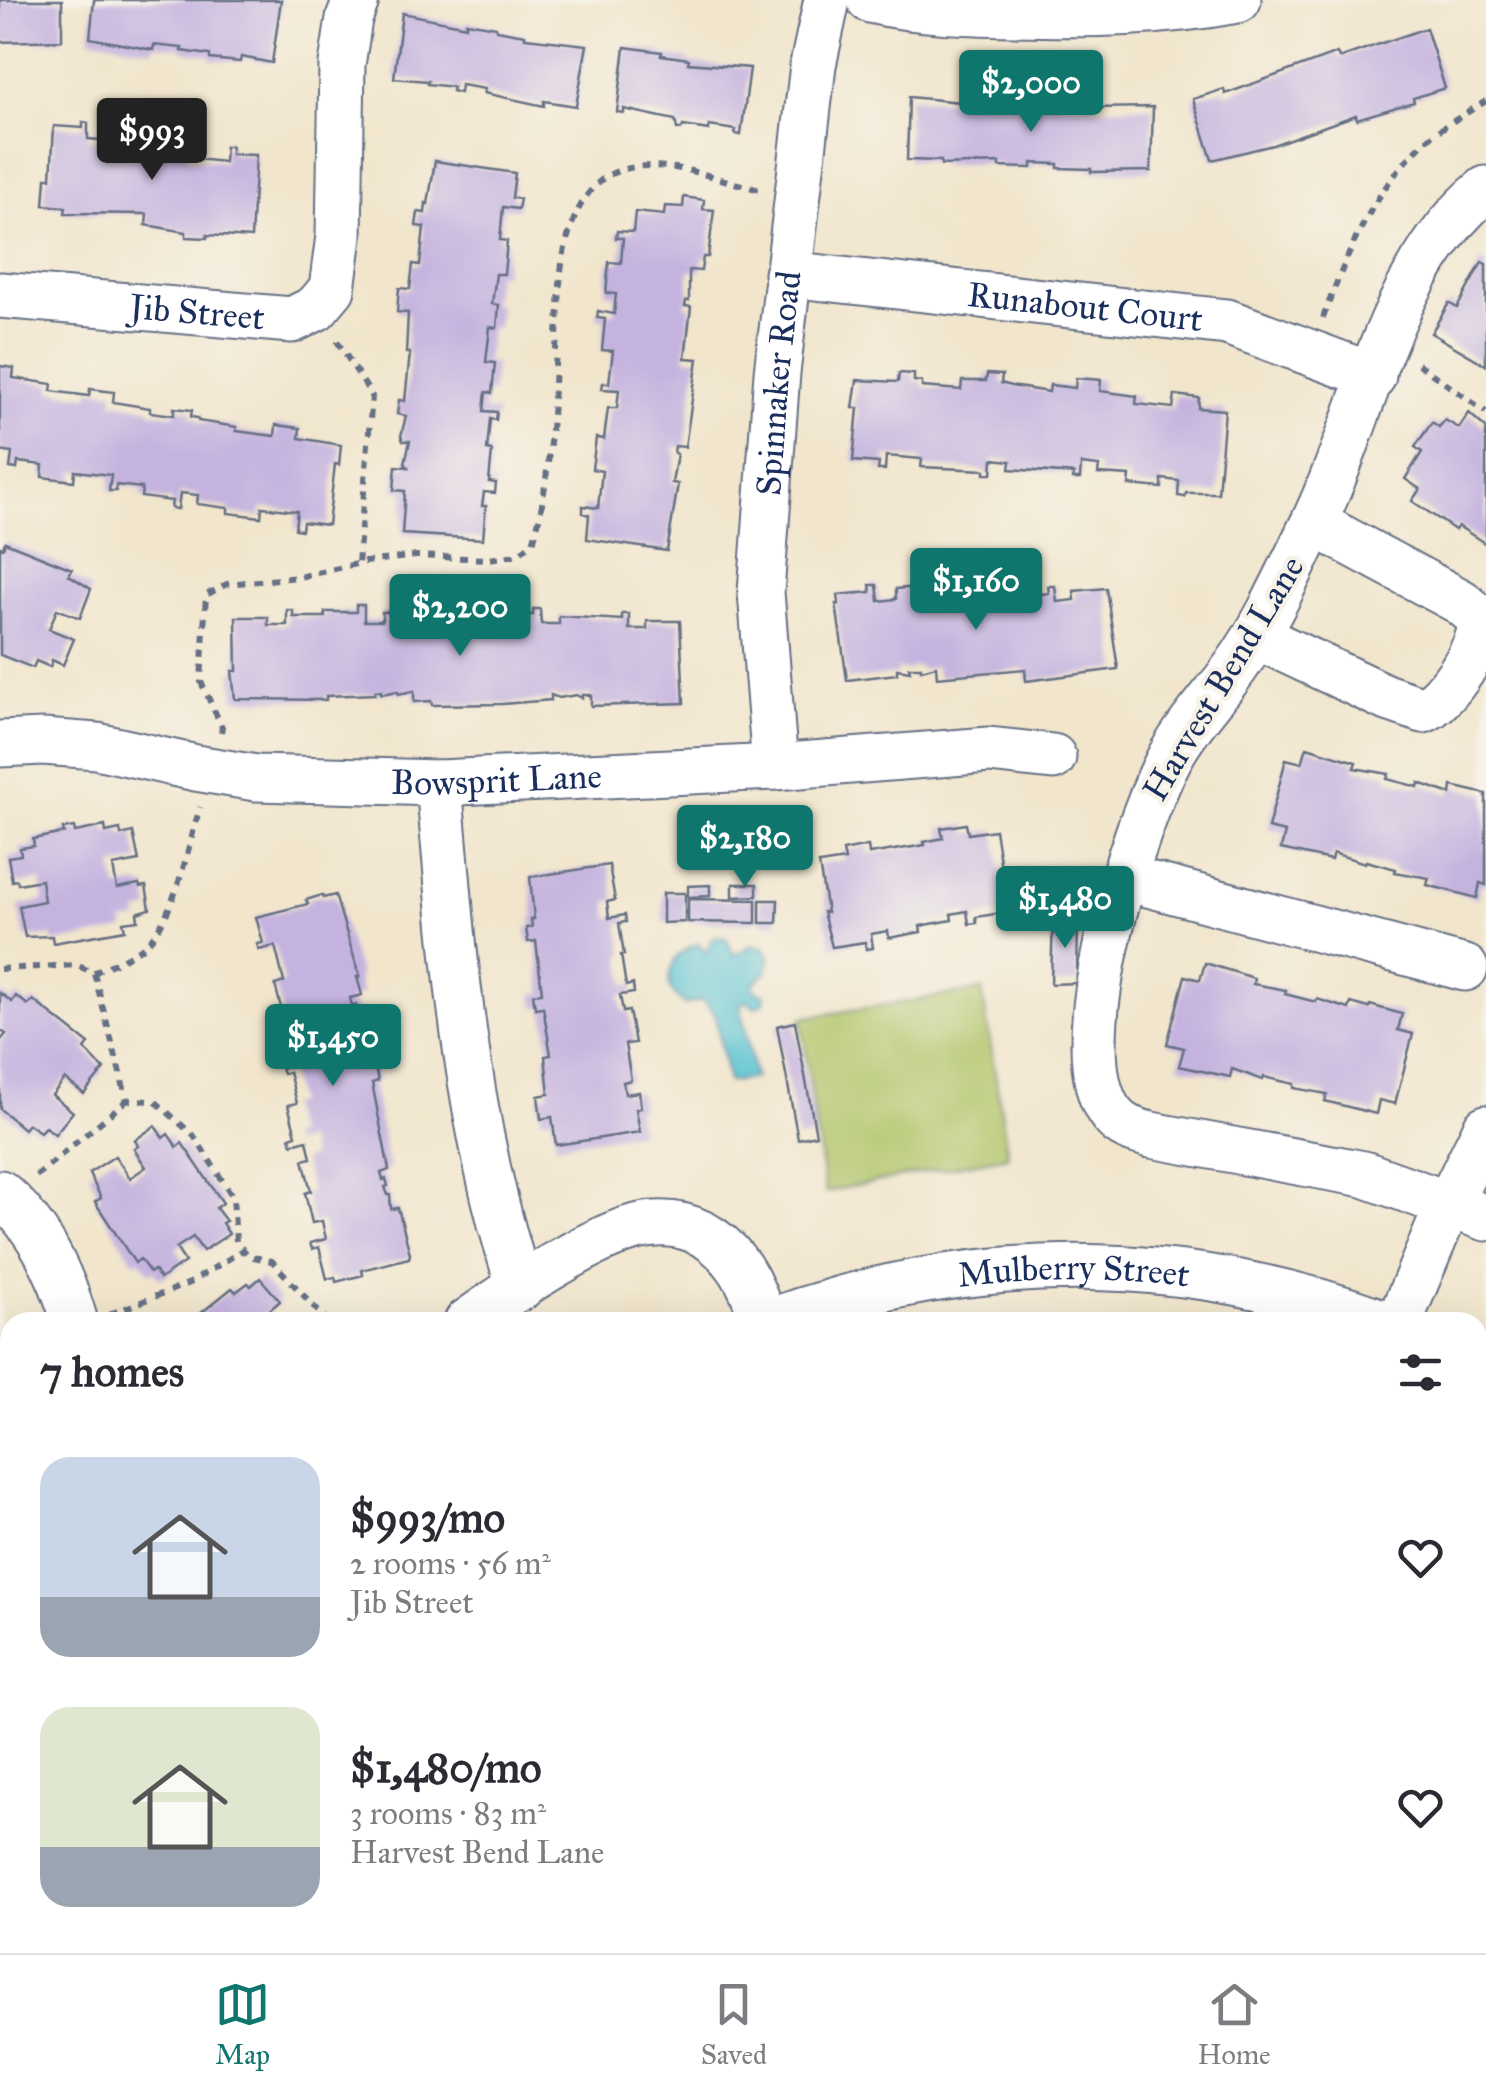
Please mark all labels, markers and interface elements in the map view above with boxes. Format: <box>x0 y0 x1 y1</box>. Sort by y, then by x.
pin: $2,000 <box>950 50 1112 135</box>
text: $2,000 <box>981 63 1081 102</box>
pin: $993 <box>93 98 211 183</box>
text: $993 <box>119 111 185 150</box>
street label: Spinnaker Road <box>747 268 811 497</box>
street label: Runabout Court <box>965 273 1205 341</box>
street label: Jib Street <box>124 285 266 340</box>
pin: $1,160 <box>895 548 1057 633</box>
street label: Harvest Bend Lane <box>1133 548 1313 809</box>
text: $1,160 <box>932 561 1020 600</box>
pin: $2,200 <box>379 574 541 659</box>
text: $2,200 <box>412 587 508 626</box>
street label: Bowsprit Lane <box>391 754 603 805</box>
pin: $2,180 <box>664 805 826 890</box>
text: $2,180 <box>699 818 791 857</box>
pin: $1,480 <box>984 866 1146 951</box>
text: $1,480 <box>1018 879 1112 918</box>
pin: $1,450 <box>252 1004 414 1089</box>
text: $1,450 <box>287 1017 379 1056</box>
street label: Mulberry Street <box>955 1246 1192 1297</box>
icon: filters <box>1393 1345 1448 1400</box>
text: 7 homes <box>40 1346 184 1398</box>
text: $993/mo <box>350 1492 505 1544</box>
icon: home <box>120 1497 240 1617</box>
icon: heart <box>1393 1530 1448 1585</box>
text: 2 rooms · 56 m² <box>350 1544 551 1583</box>
text: Jib Street <box>350 1583 474 1622</box>
text: $1,480/mo <box>350 1742 542 1794</box>
icon: home <box>120 1747 240 1867</box>
icon: heart <box>1393 1780 1448 1835</box>
text: 3 rooms · 83 m² <box>350 1794 546 1833</box>
text: Harvest Bend Lane <box>350 1833 604 1872</box>
tab: Map <box>215 1977 270 2072</box>
tab: Saved <box>701 1977 767 2072</box>
tab: Home <box>1198 1977 1271 2072</box>

